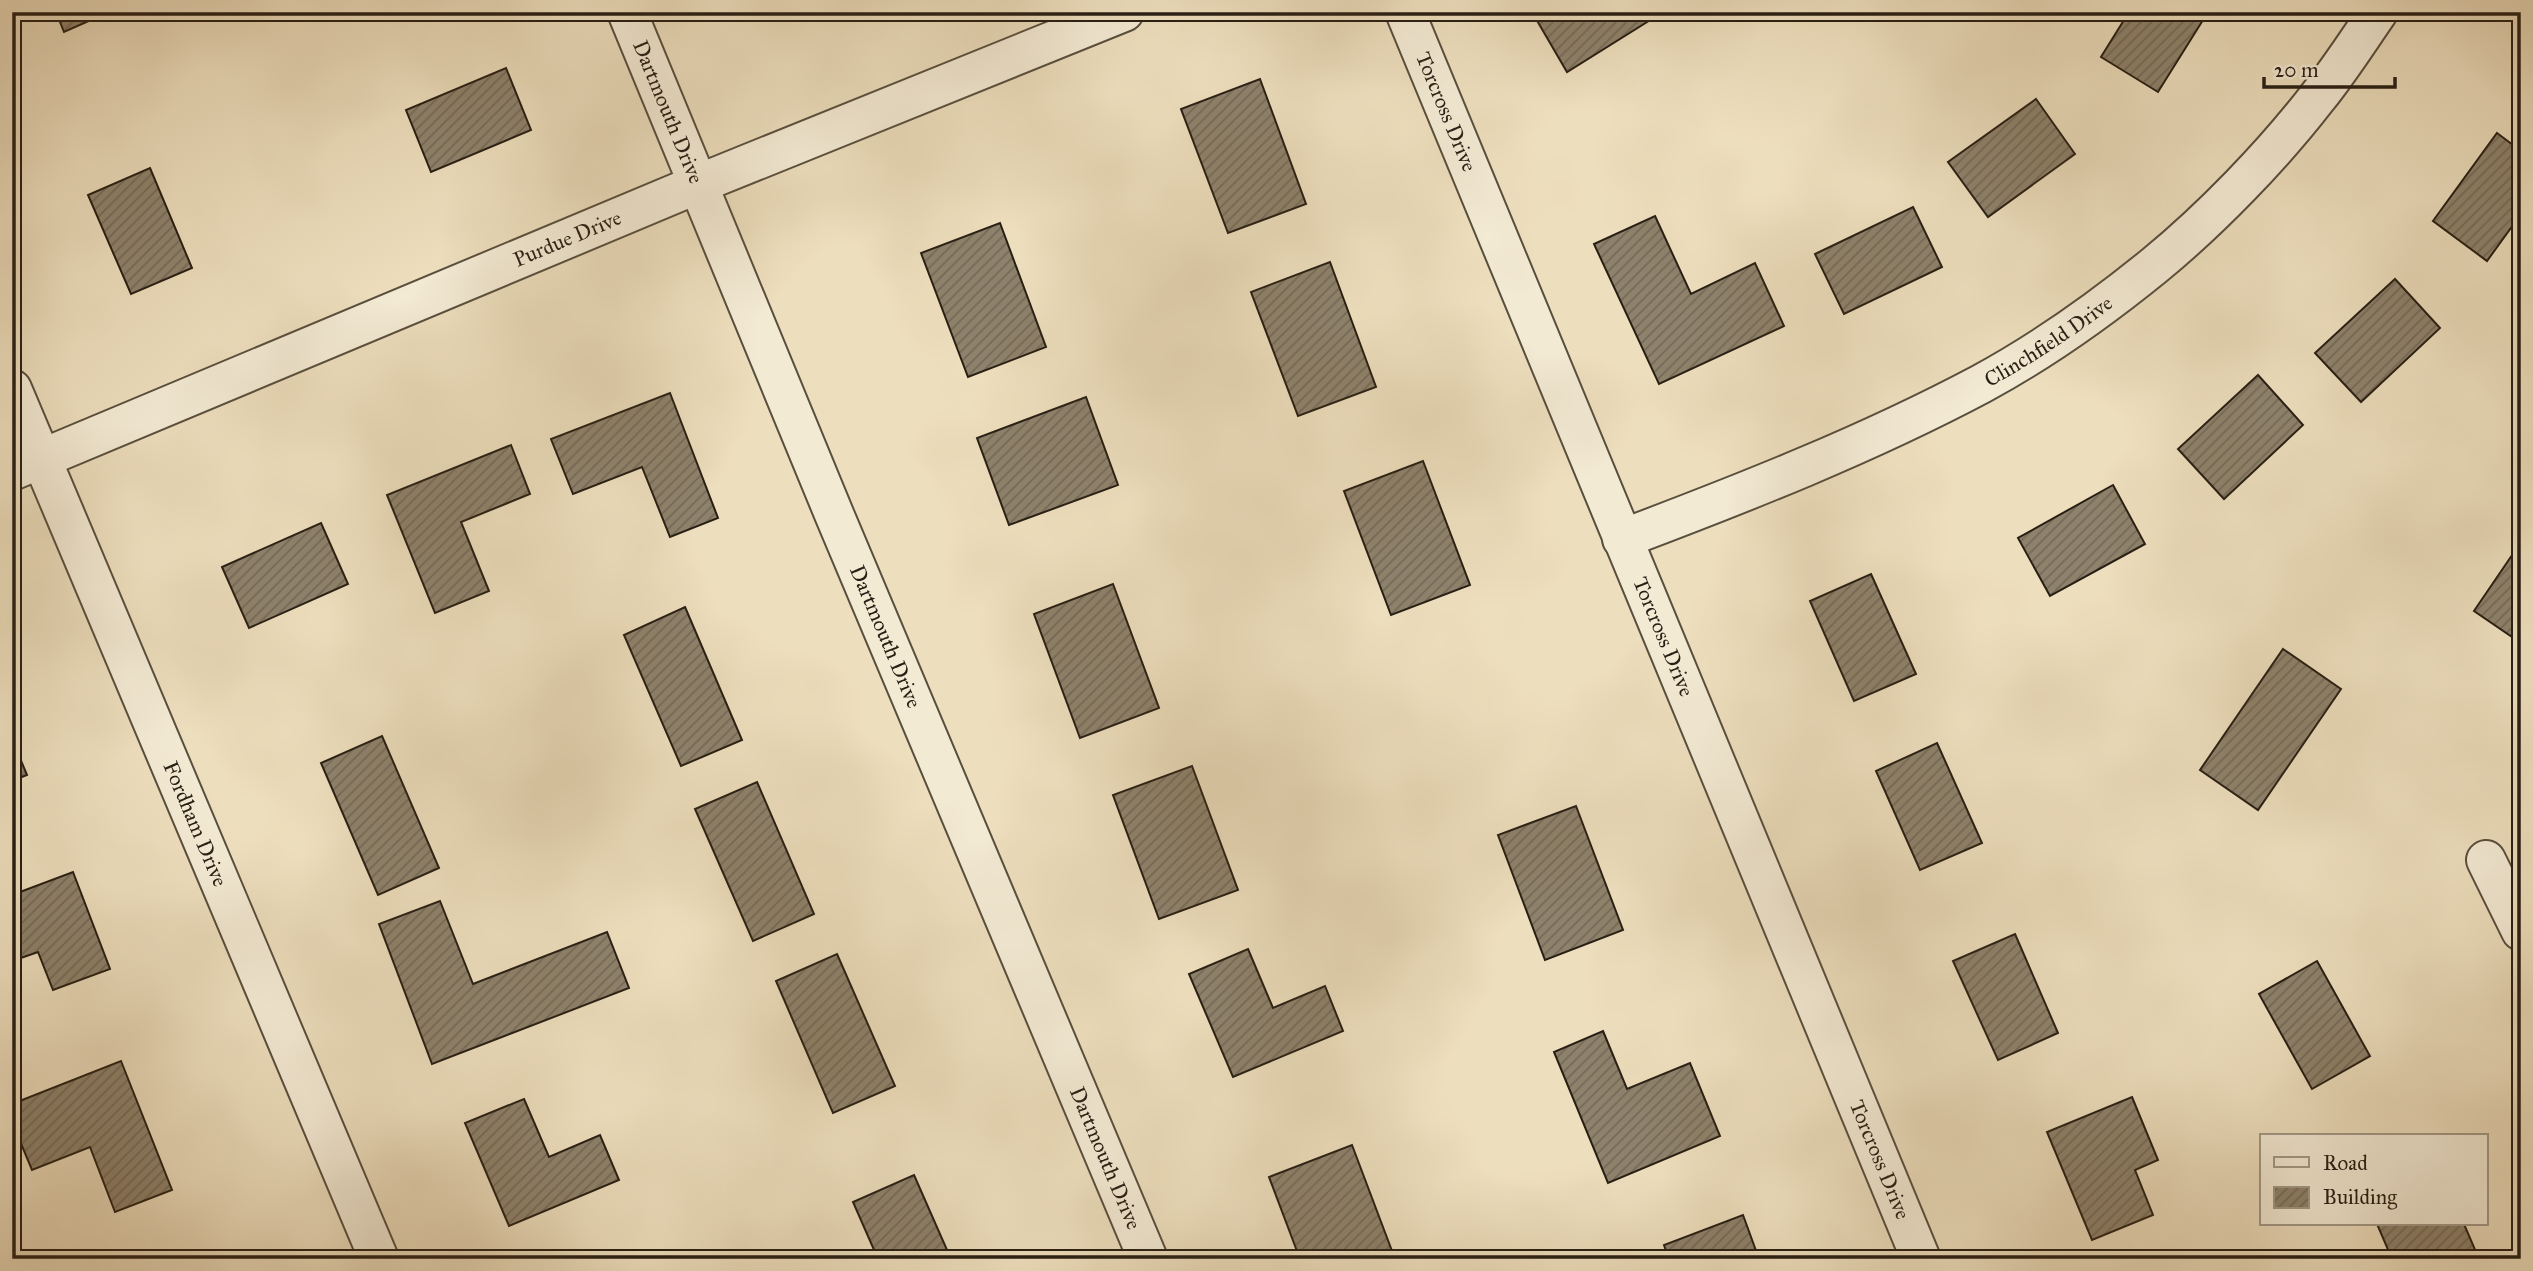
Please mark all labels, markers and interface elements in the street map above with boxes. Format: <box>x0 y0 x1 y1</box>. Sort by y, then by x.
street label: Dartmouth Drive <box>627 36 709 188</box>
scale bar <box>2264 46 2395 90</box>
street label: Torcross Drive <box>1410 48 1483 176</box>
text: 20 m <box>2274 57 2319 83</box>
street label: Purdue Drive <box>509 204 625 273</box>
street label: Clinchfield Drive <box>1980 290 2118 393</box>
street label: Dartmouth Drive <box>844 561 927 712</box>
street label: Torcross Drive <box>1627 573 1700 701</box>
street label: Fordham Drive <box>158 757 233 891</box>
street label: Dartmouth Drive <box>1064 1083 1147 1234</box>
street label: Torcross Drive <box>1844 1096 1916 1223</box>
legend <box>2260 1134 2488 1226</box>
text: Road <box>2323 1150 2368 1176</box>
text: Building <box>2323 1184 2397 1210</box>

